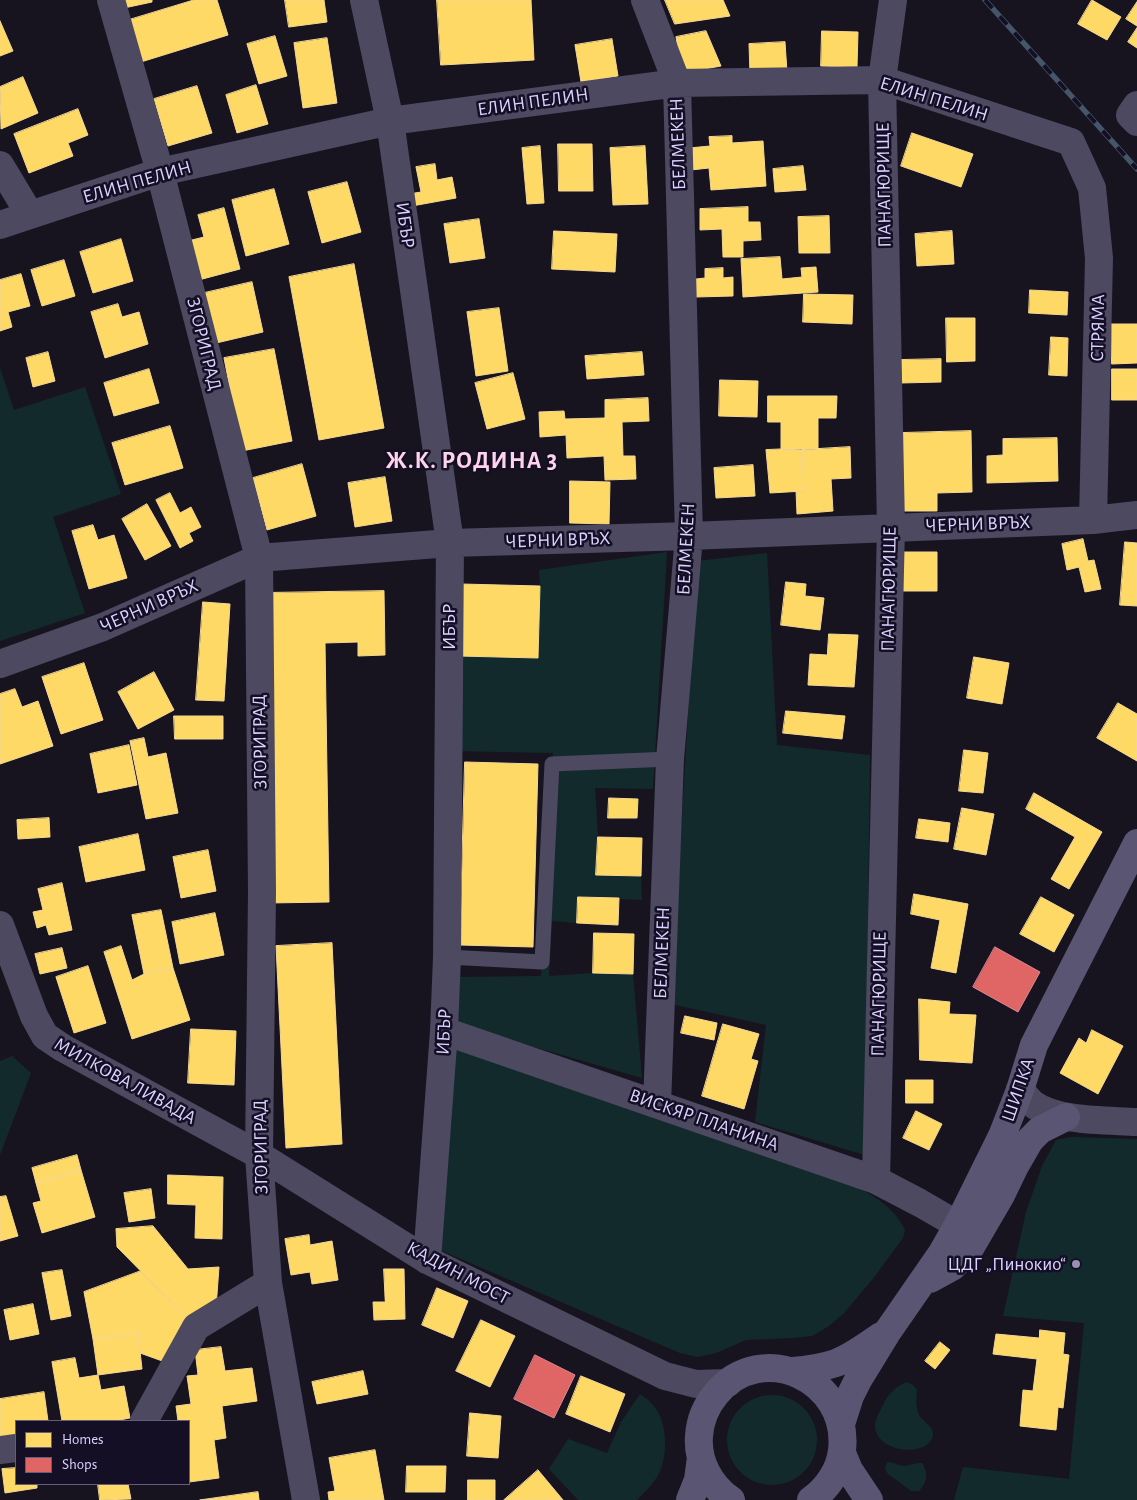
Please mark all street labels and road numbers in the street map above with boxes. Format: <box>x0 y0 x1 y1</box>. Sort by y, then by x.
street label: ЕЛИН ПЕЛИН <box>877 72 991 126</box>
street label: ЕЛИН ПЕЛИН <box>476 83 590 121</box>
street label: БЕЛМЕКЕН <box>665 97 691 191</box>
street label: ПАНАГЮРИЩЕ <box>872 122 896 248</box>
street label: ЕЛИН ПЕЛИН <box>80 156 194 208</box>
street label: ИБЪР <box>390 201 420 249</box>
street label: СТРЯМА <box>1086 294 1110 362</box>
street label: ЗГОРИГРАД <box>181 295 227 393</box>
street label: БЕЛМЕКЕН <box>672 502 700 596</box>
street label: ЧЕРНИ ВРЪХ <box>925 511 1031 537</box>
street label: ПАНАГЮРИЩЕ <box>877 526 901 652</box>
street label: ЧЕРНИ ВРЪХ <box>505 527 611 553</box>
street label: ЧЕРНИ ВРЪХ <box>96 574 202 638</box>
street label: ИБЪР <box>438 604 460 650</box>
street label: ЗГОРИГРАД <box>248 694 272 790</box>
street label: БЕЛМЕКЕН <box>649 906 675 1000</box>
street label: ПАНАГЮРИЩЕ <box>867 931 891 1057</box>
street label: ИБЪР <box>431 1008 457 1056</box>
street label: МИЛКОВА ЛИВАДА <box>50 1032 200 1130</box>
street label: ШИПКА <box>996 1055 1040 1125</box>
street label: ВИСКЯР ПЛАНИНА <box>626 1084 782 1156</box>
street label: ЗГОРИГРАД <box>249 1099 273 1195</box>
street label: КАДИН МОСТ <box>403 1236 513 1310</box>

